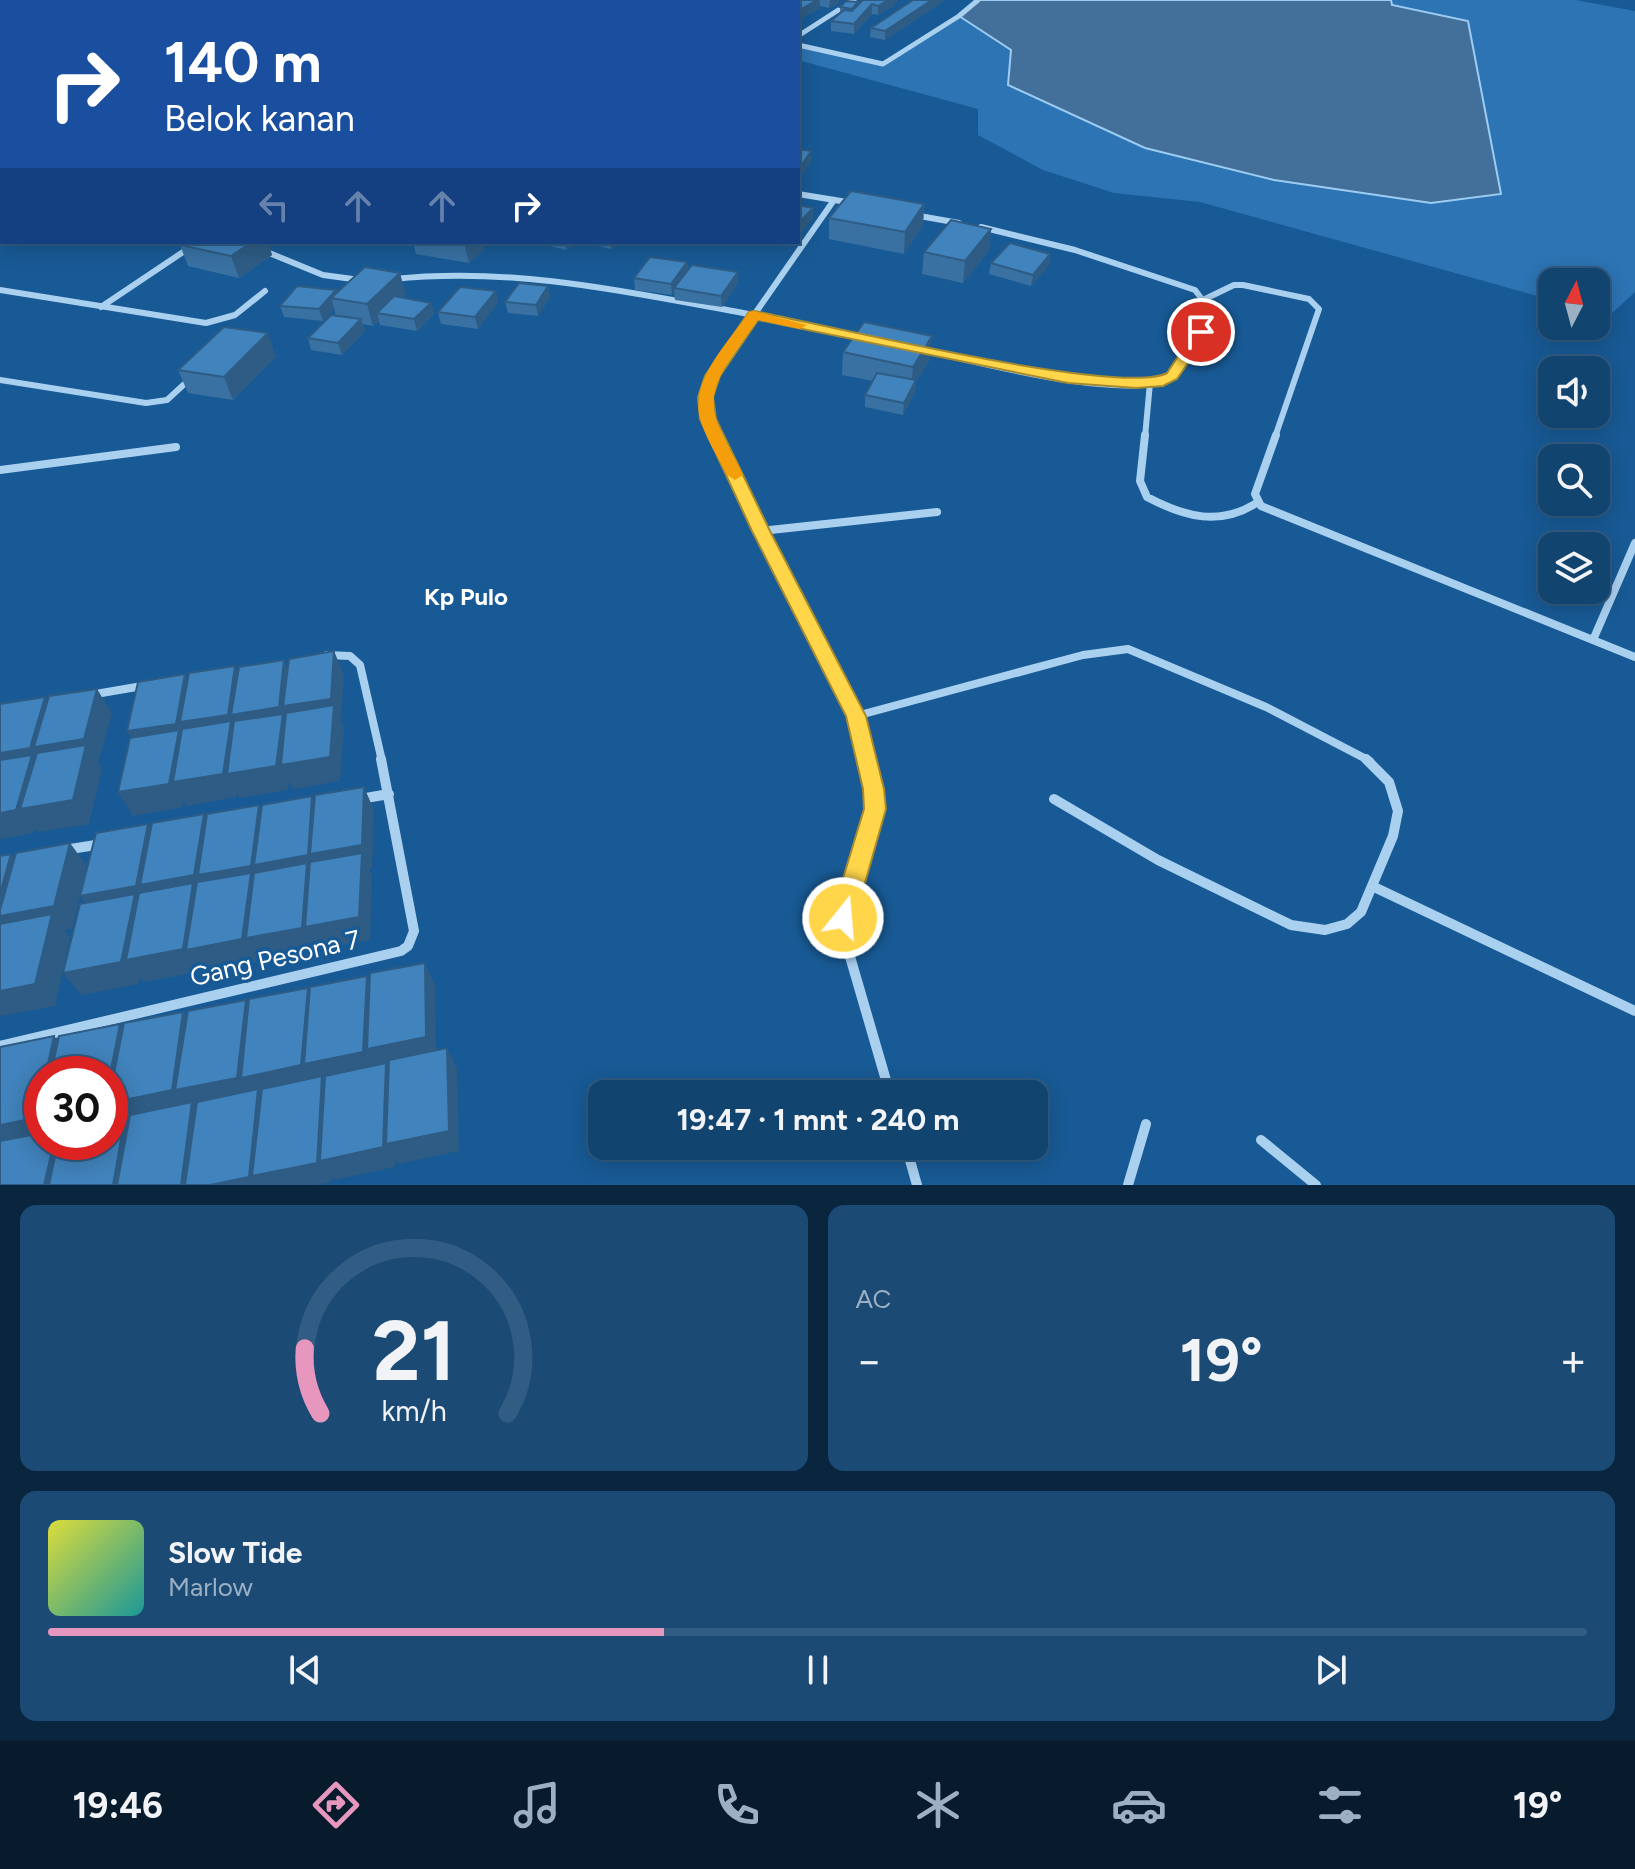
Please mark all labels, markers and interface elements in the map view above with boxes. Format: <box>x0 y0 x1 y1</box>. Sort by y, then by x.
text: 140 m <box>164 29 322 96</box>
icon: right <box>32 32 136 136</box>
text: Belok kanan <box>164 97 355 140</box>
icon: left <box>252 184 296 228</box>
icon: ahead <box>336 184 380 228</box>
icon: ahead <box>420 184 464 228</box>
icon: right <box>504 184 548 228</box>
north arrow <box>1538 268 1610 340</box>
map controls <box>1538 268 1610 604</box>
pin <box>1167 298 1235 366</box>
icon: arrive <box>1179 310 1223 354</box>
button: sound <box>1538 356 1610 428</box>
button: search <box>1538 444 1610 516</box>
button: layers <box>1538 532 1610 604</box>
district label: Kp Pulo <box>424 582 508 611</box>
position arrow <box>801 876 885 960</box>
street label: Gang Pesona 7 <box>187 923 363 993</box>
speed limit sign: 30 <box>24 1056 128 1160</box>
text: 19:47 · 1 mnt · 240 m <box>676 1101 960 1138</box>
text: AC <box>856 1283 891 1315</box>
text: 21 <box>372 1301 455 1401</box>
text: 19° <box>1180 1324 1263 1396</box>
text: − <box>856 1334 883 1387</box>
text: + <box>1560 1334 1587 1387</box>
text: km/h <box>381 1394 446 1428</box>
text: Slow Tide <box>168 1534 302 1571</box>
text: Marlow <box>168 1571 253 1603</box>
icon: previous <box>283 1648 327 1692</box>
icon: pause <box>796 1648 840 1692</box>
icon: next <box>1309 1648 1353 1692</box>
icon: directions <box>308 1777 364 1833</box>
icon: music <box>509 1777 565 1833</box>
icon: phone <box>709 1777 765 1833</box>
icon: climate <box>910 1777 966 1833</box>
icon: car <box>1111 1777 1167 1833</box>
icon: filters <box>1312 1777 1368 1833</box>
text: 19:46 <box>72 1784 163 1827</box>
text: 19° <box>1513 1784 1562 1827</box>

